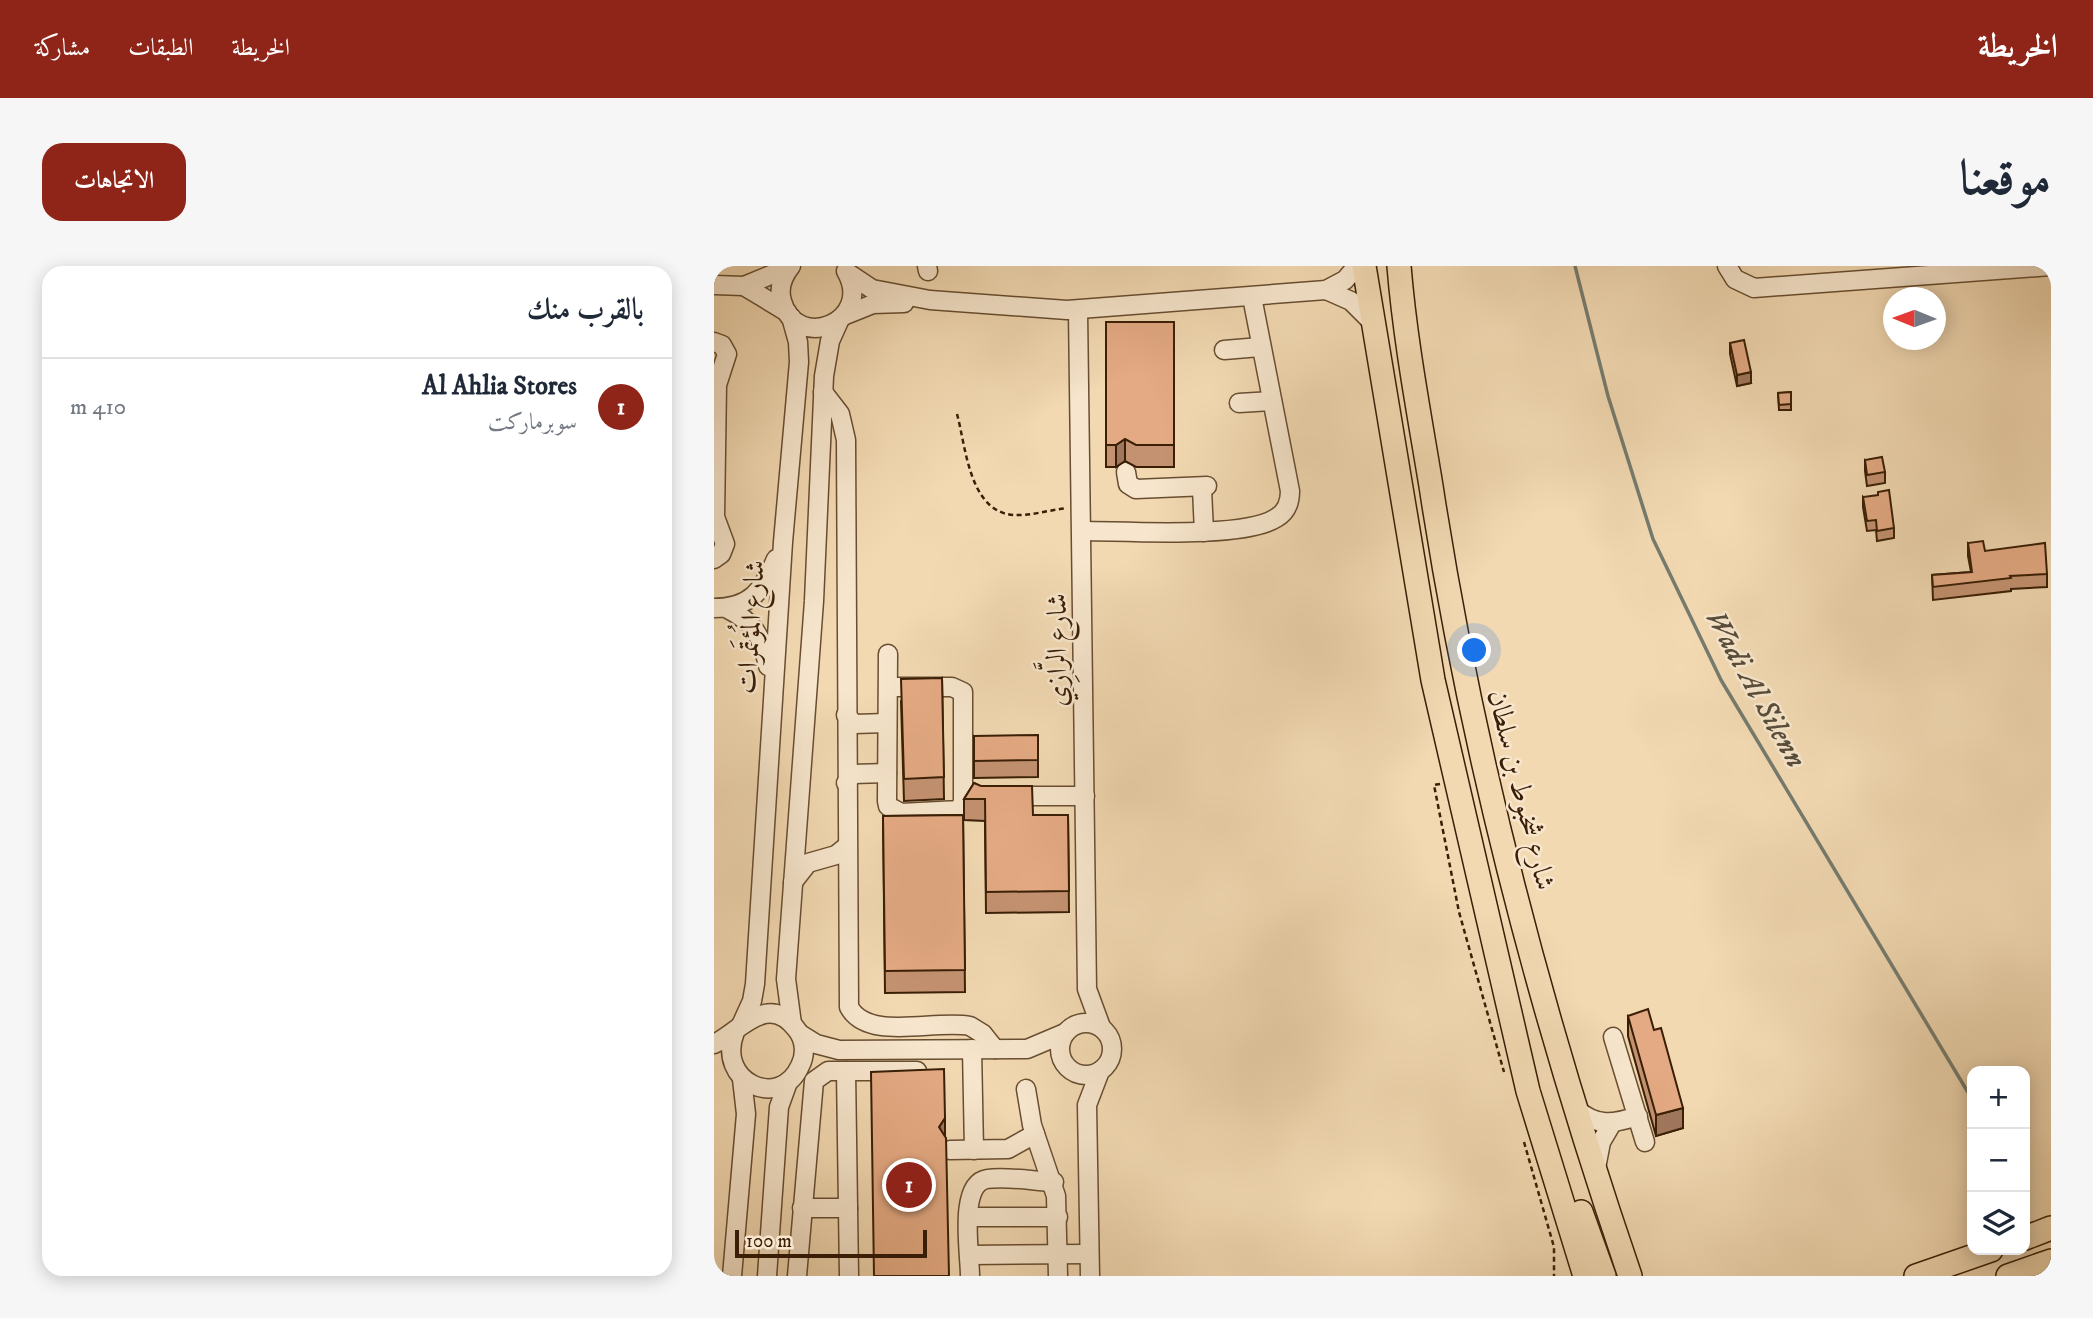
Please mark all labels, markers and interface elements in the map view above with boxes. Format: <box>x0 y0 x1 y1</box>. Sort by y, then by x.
text: الخريطة <box>1978 27 2058 68</box>
text: مشاركة <box>35 33 90 63</box>
text: الطبقات <box>128 33 194 63</box>
text: الخريطة <box>232 33 290 63</box>
button: الاتجاهات <box>42 143 186 221</box>
text: موقعنا <box>1959 149 2051 211</box>
north arrow <box>1883 287 1946 350</box>
text: بالقرب منك <box>527 292 644 329</box>
text: Al Ahlia Stores <box>422 370 577 403</box>
text: 410 m <box>70 393 126 422</box>
text: 1 <box>617 393 625 422</box>
text: سوبرماركت <box>488 408 577 437</box>
street label: شارع المُؤتَمرات <box>722 558 778 695</box>
street label: شارع الرَّازِي <box>1032 593 1080 707</box>
water label: Wadi Al Silenn <box>1696 603 1814 775</box>
your location <box>1457 633 1491 667</box>
street label: شارع شخبوط بن سلطان <box>1474 686 1563 895</box>
map controls <box>1967 1066 2030 1255</box>
button: + <box>1967 1066 2030 1129</box>
button: − <box>1967 1129 2030 1192</box>
pin: 1 <box>886 1159 932 1211</box>
button: layers <box>1967 1192 2030 1255</box>
scale bar <box>735 1227 928 1259</box>
text: 100 m <box>746 1230 792 1253</box>

